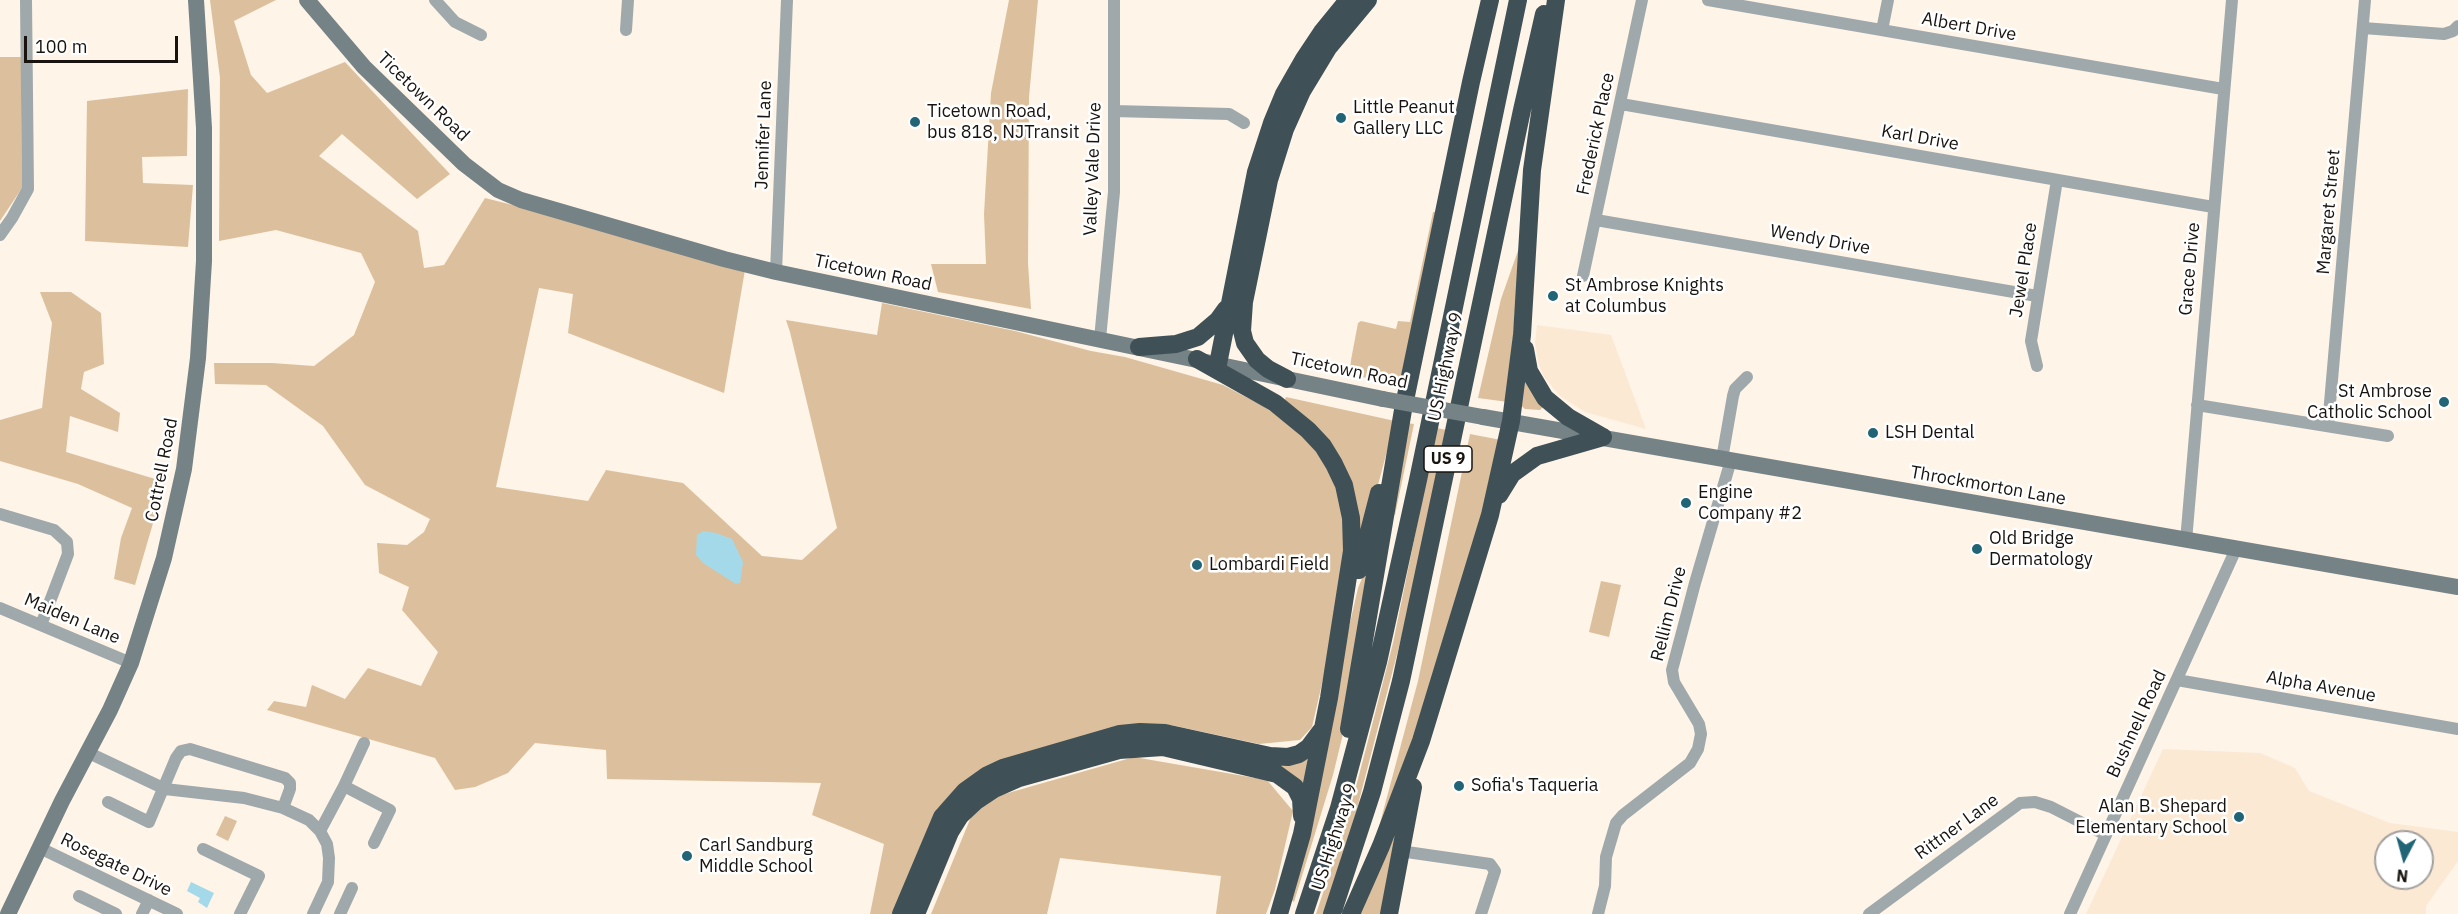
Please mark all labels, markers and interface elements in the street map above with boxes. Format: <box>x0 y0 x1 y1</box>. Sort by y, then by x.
street label: Albert Drive <box>1920 8 2018 46</box>
scale bar <box>27 24 182 62</box>
text: 100 m <box>35 35 87 58</box>
street label: Ticetown Road <box>373 48 473 146</box>
street label: Frederick Place <box>1572 71 1620 197</box>
street label: Jennifer Lane <box>751 80 777 190</box>
place label: Little Peanut Gallery LLC <box>1353 97 1455 140</box>
place label: Ticetown Road, bus 818, NJTransit <box>927 101 1080 144</box>
street label: Valley Vale Drive <box>1080 102 1106 236</box>
marker: Little Peanut Gallery LLC <box>1334 111 1348 125</box>
marker: Ticetown Road, bus 818, NJTransit <box>908 115 922 129</box>
street label: Karl Drive <box>1880 121 1960 155</box>
street label: Margaret Street <box>2313 148 2345 276</box>
street label: Wendy Drive <box>1768 221 1872 259</box>
street label: Jewel Place <box>2006 221 2042 319</box>
street label: Grace Drive <box>2175 221 2205 317</box>
street label: Ticetown Road <box>812 250 934 296</box>
place label: St Ambrose Knights at Columbus <box>1565 275 1724 318</box>
marker: St Ambrose Knights at Columbus <box>1546 289 1560 303</box>
street label: US Highway 9 <box>1424 310 1468 424</box>
street label: Ticetown Road <box>1288 348 1410 394</box>
place label: St Ambrose Catholic School <box>2307 381 2432 424</box>
marker: St Ambrose Catholic School <box>2437 395 2451 409</box>
street label: Cottrell Road <box>141 416 183 524</box>
place label: LSH Dental <box>1885 422 1974 444</box>
marker: LSH Dental <box>1866 426 1880 440</box>
road number: US 9 <box>1424 446 1472 472</box>
street label: Throckmorton Lane <box>1909 462 2067 510</box>
place label: Engine Company #2 <box>1698 482 1802 524</box>
marker: Engine Company #2 <box>1679 496 1693 510</box>
place label: Old Bridge Dermatology <box>1989 528 2093 570</box>
marker: Old Bridge Dermatology <box>1970 542 1984 556</box>
place label: Lombardi Field <box>1209 554 1329 576</box>
marker: Lombardi Field <box>1190 558 1204 572</box>
street label: Rellim Drive <box>1647 564 1691 664</box>
street label: Maiden Lane <box>21 589 123 649</box>
street label: Bushnell Road <box>2103 667 2171 781</box>
street label: Alpha Avenue <box>2264 667 2378 707</box>
place label: Sofia's Taqueria <box>1471 775 1598 797</box>
marker: Sofia's Taqueria <box>1452 779 1466 793</box>
street label: US Highway 9 <box>1308 781 1362 893</box>
street label: Rittner Lane <box>1911 789 2003 865</box>
place label: Alan B. Shepard Elementary School <box>2075 796 2227 838</box>
marker: Alan B. Shepard Elementary School <box>2232 810 2246 824</box>
street label: Rosegate Drive <box>57 829 175 901</box>
north arrow <box>2374 830 2434 890</box>
place label: Carl Sandburg Middle School <box>699 835 813 878</box>
marker: Carl Sandburg Middle School <box>680 849 694 863</box>
text: N <box>2396 865 2409 886</box>

